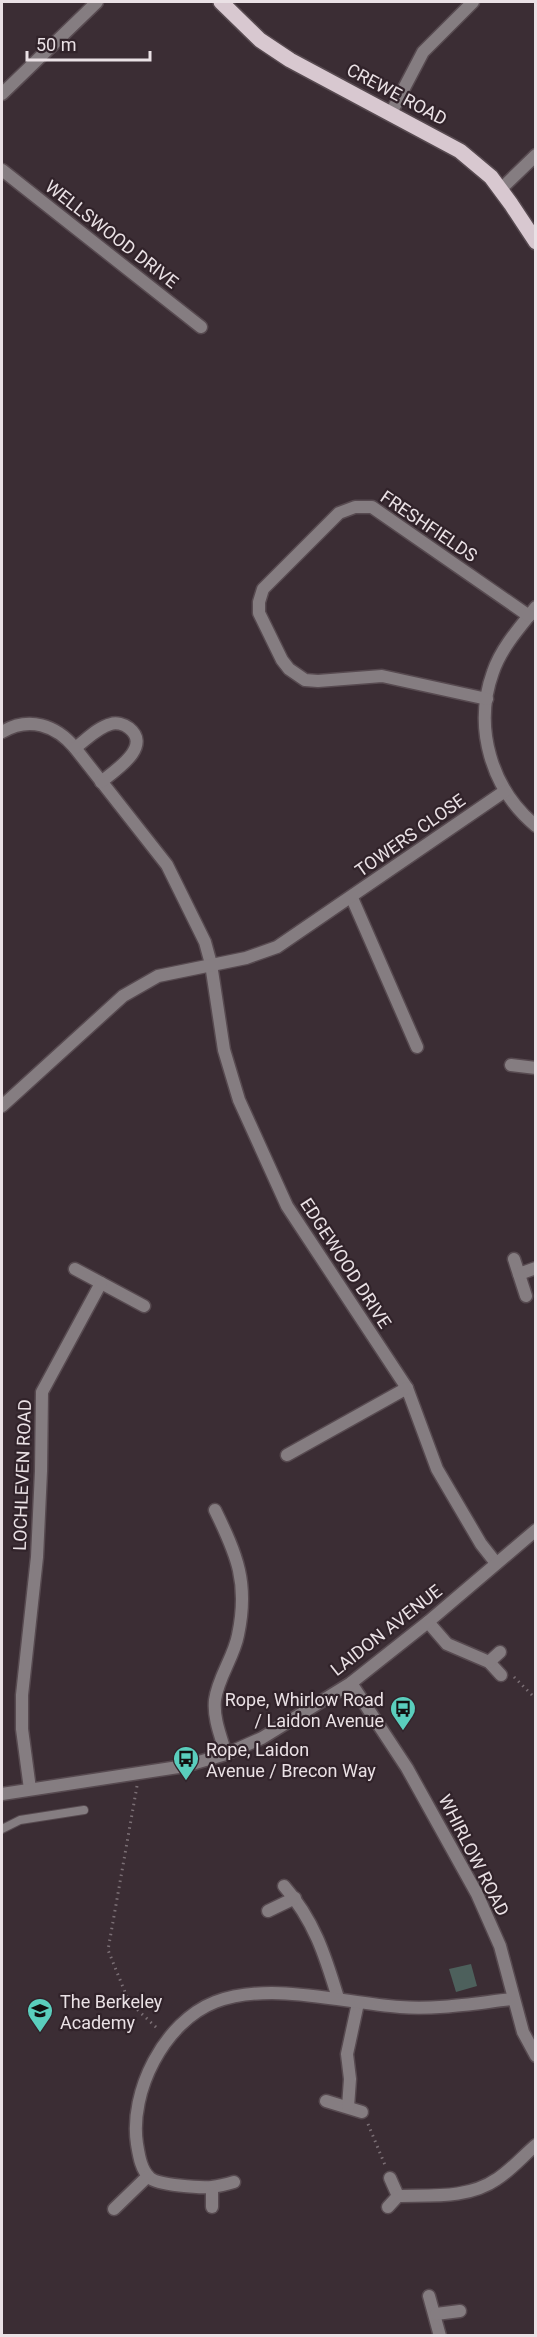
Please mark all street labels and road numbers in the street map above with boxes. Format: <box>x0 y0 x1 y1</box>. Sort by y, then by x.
street label: CREWE ROAD <box>343 59 451 129</box>
street label: WELLSWOOD DRIVE <box>41 176 183 292</box>
street label: FRESHFIELDS <box>377 486 482 566</box>
street label: TOWERS CLOSE <box>351 789 469 881</box>
street label: EDGEWOOD DRIVE <box>296 1194 396 1332</box>
street label: LOCHLEVEN ROAD <box>9 1399 35 1551</box>
street label: LAIDON AVENUE <box>326 1580 446 1680</box>
street label: WHIRLOW ROAD <box>434 1791 514 1919</box>

